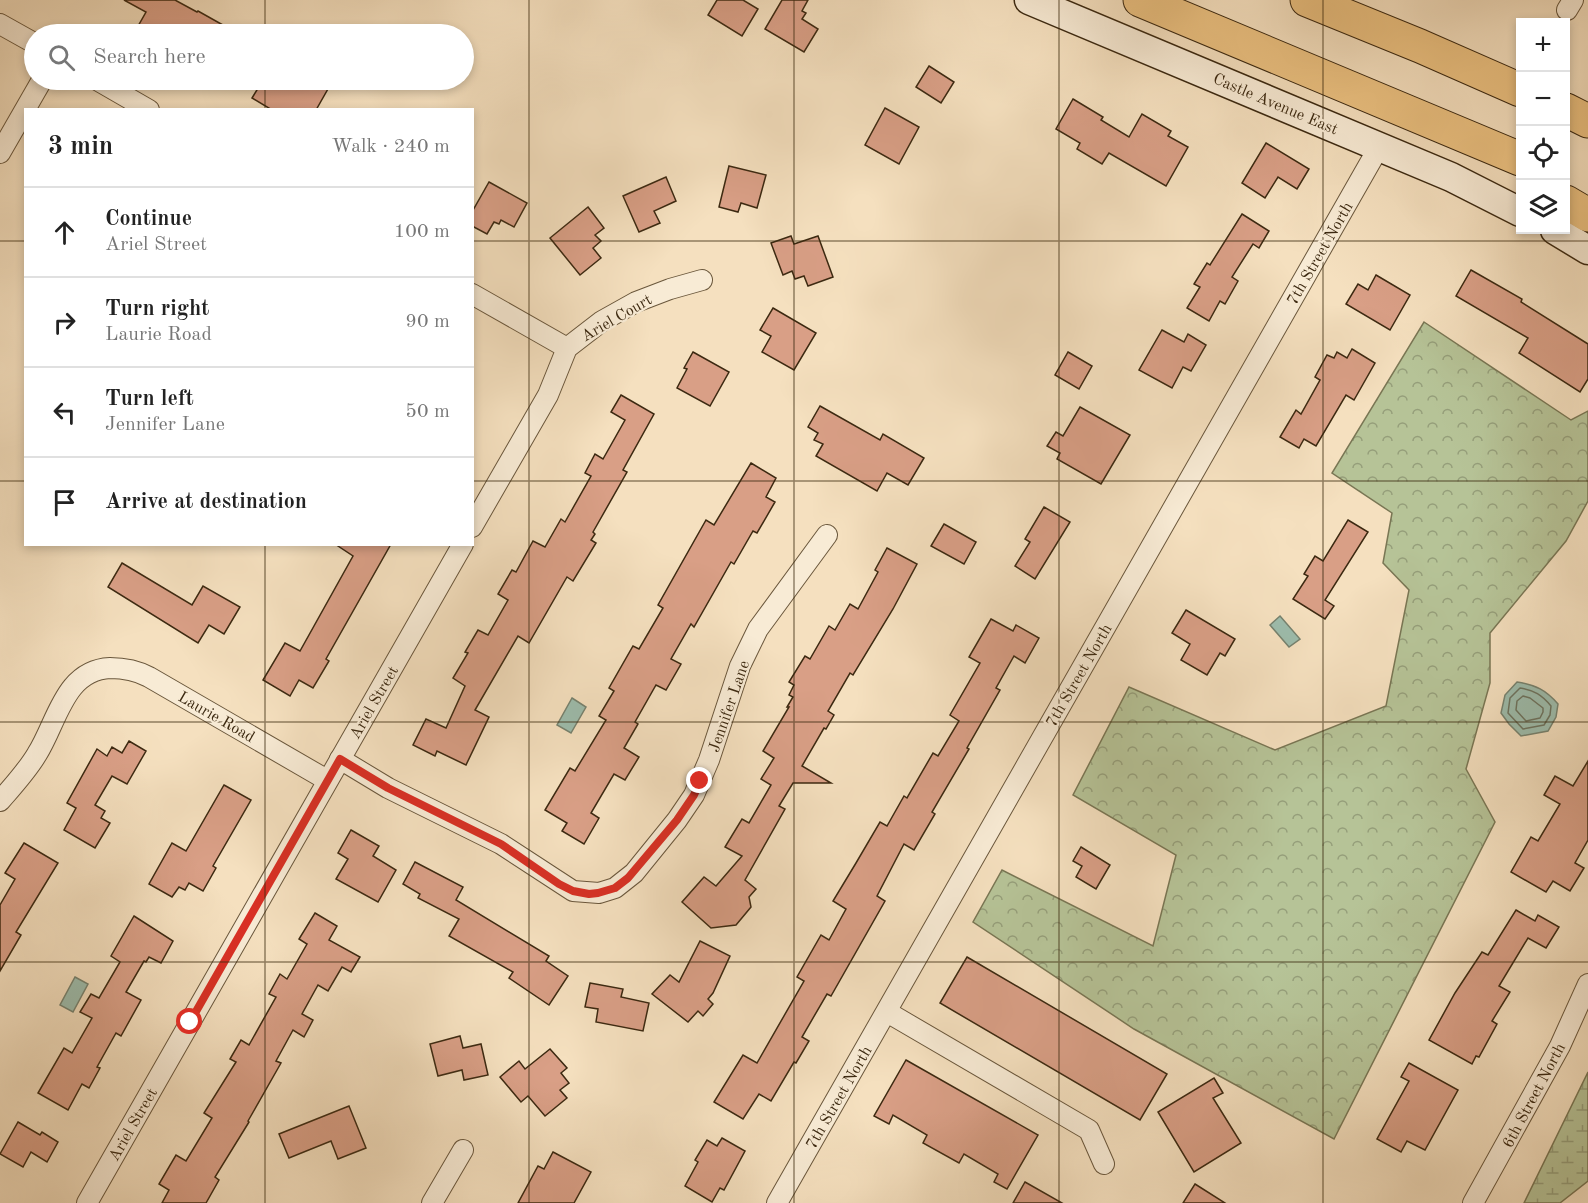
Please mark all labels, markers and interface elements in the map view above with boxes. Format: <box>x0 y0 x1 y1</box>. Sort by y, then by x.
map controls <box>1516 18 1570 234</box>
button: + <box>1516 18 1570 72</box>
search box <box>24 24 474 90</box>
icon: search <box>45 41 78 74</box>
text: Search here <box>93 46 206 68</box>
street label: Castle Avenue East <box>1210 71 1340 139</box>
button: − <box>1516 72 1570 126</box>
button: locate <box>1516 126 1570 180</box>
text: 3 min <box>48 134 113 160</box>
text: Walk · 240 m <box>331 137 450 157</box>
button: layers <box>1516 180 1570 234</box>
street label: 7th Street North <box>1285 199 1357 308</box>
text: Continue <box>105 208 192 230</box>
icon: ahead <box>48 216 81 249</box>
text: 100 m <box>394 222 450 242</box>
text: Ariel Street <box>105 235 207 255</box>
street label: Ariel Court <box>579 292 655 345</box>
text: Turn right <box>105 298 209 320</box>
icon: right <box>48 306 81 339</box>
text: 90 m <box>405 312 450 332</box>
text: Laurie Road <box>105 325 212 345</box>
text: Turn left <box>105 388 194 410</box>
icon: left <box>48 396 81 429</box>
text: 50 m <box>405 402 450 422</box>
text: Jennifer Lane <box>105 415 225 435</box>
icon: arrive <box>48 486 81 519</box>
text: Arrive at destination <box>105 491 307 513</box>
street label: 7th Street North <box>1044 621 1116 730</box>
street label: Jennifer Lane <box>707 659 753 755</box>
street label: Ariel Street <box>347 663 402 742</box>
street label: Laurie Road <box>175 689 257 746</box>
route end <box>686 767 712 793</box>
route start <box>176 1008 202 1034</box>
street label: 6th Street North <box>1500 1041 1569 1151</box>
street label: 7th Street North <box>804 1043 876 1152</box>
street label: Ariel Street <box>106 1085 161 1164</box>

